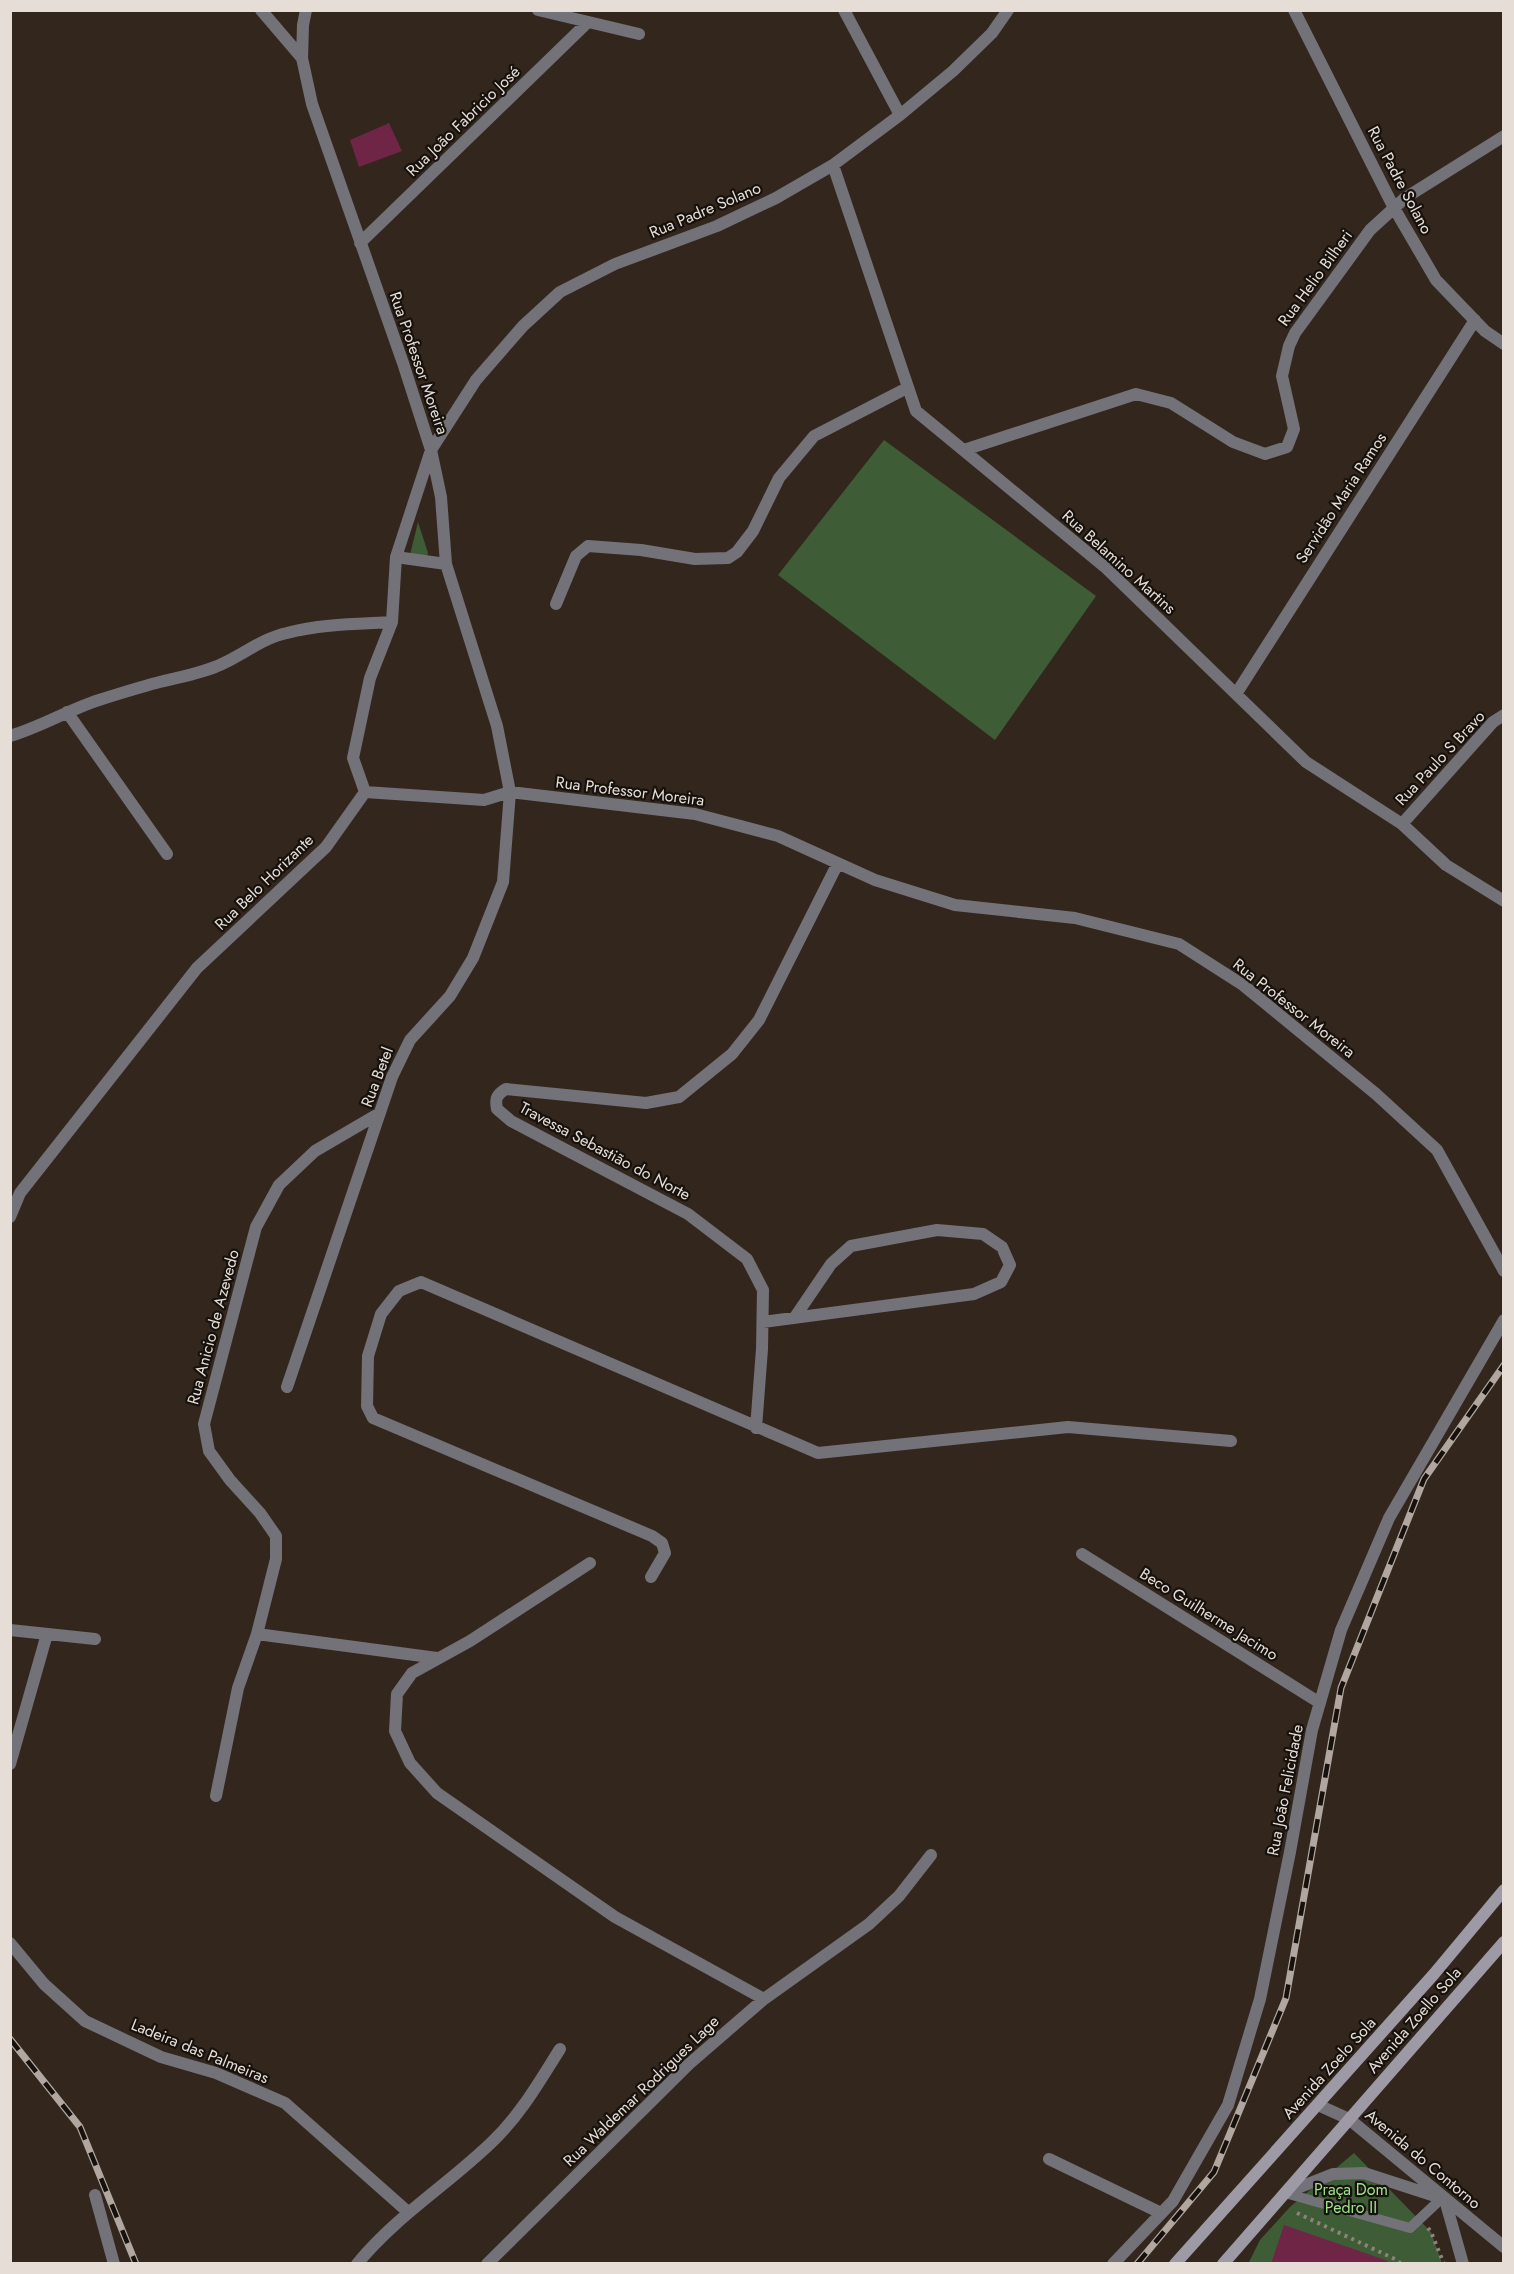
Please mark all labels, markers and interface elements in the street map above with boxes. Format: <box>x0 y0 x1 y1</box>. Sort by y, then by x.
street label: Rua João Fabricio José <box>401 61 525 181</box>
street label: Rua Padre Solano <box>1362 122 1438 238</box>
street label: Rua Padre Solano <box>646 176 765 244</box>
street label: Rua Helio Bilheri <box>1272 225 1358 331</box>
street label: Rua Professor Moreira <box>384 289 454 437</box>
street label: Servidão Maria Ramos <box>1290 428 1392 568</box>
street label: Rua Belamino Martins <box>1057 505 1181 619</box>
street label: Rua Paulo S Bravo <box>1390 705 1490 811</box>
street label: Rua Professor Moreira <box>554 770 706 812</box>
street label: Rua Belo Horizante <box>209 829 319 935</box>
street label: Rua Professor Moreira <box>1228 953 1360 1063</box>
street label: Rua Betel <box>355 1044 399 1110</box>
street label: Travessa Sebastião do Norte <box>515 1096 695 1206</box>
street label: Rua Anicio de Azevedo <box>181 1247 245 1407</box>
street label: Beco Guilherme Jacimo <box>1135 1562 1283 1666</box>
street label: Rua João Felicidade <box>1261 1722 1309 1858</box>
street label: Avenida Zoello Sola <box>1361 1962 1467 2078</box>
street label: Rua Waldemar Rodrigues Lage <box>558 2010 724 2172</box>
street label: Avenida Zoelo Sola <box>1277 2012 1381 2124</box>
street label: Ladeira das Palmeiras <box>128 2013 272 2089</box>
street label: Avenida do Contorno <box>1360 2104 1486 2215</box>
park label: Praça Dom Pedro II <box>1314 2178 1388 2219</box>

